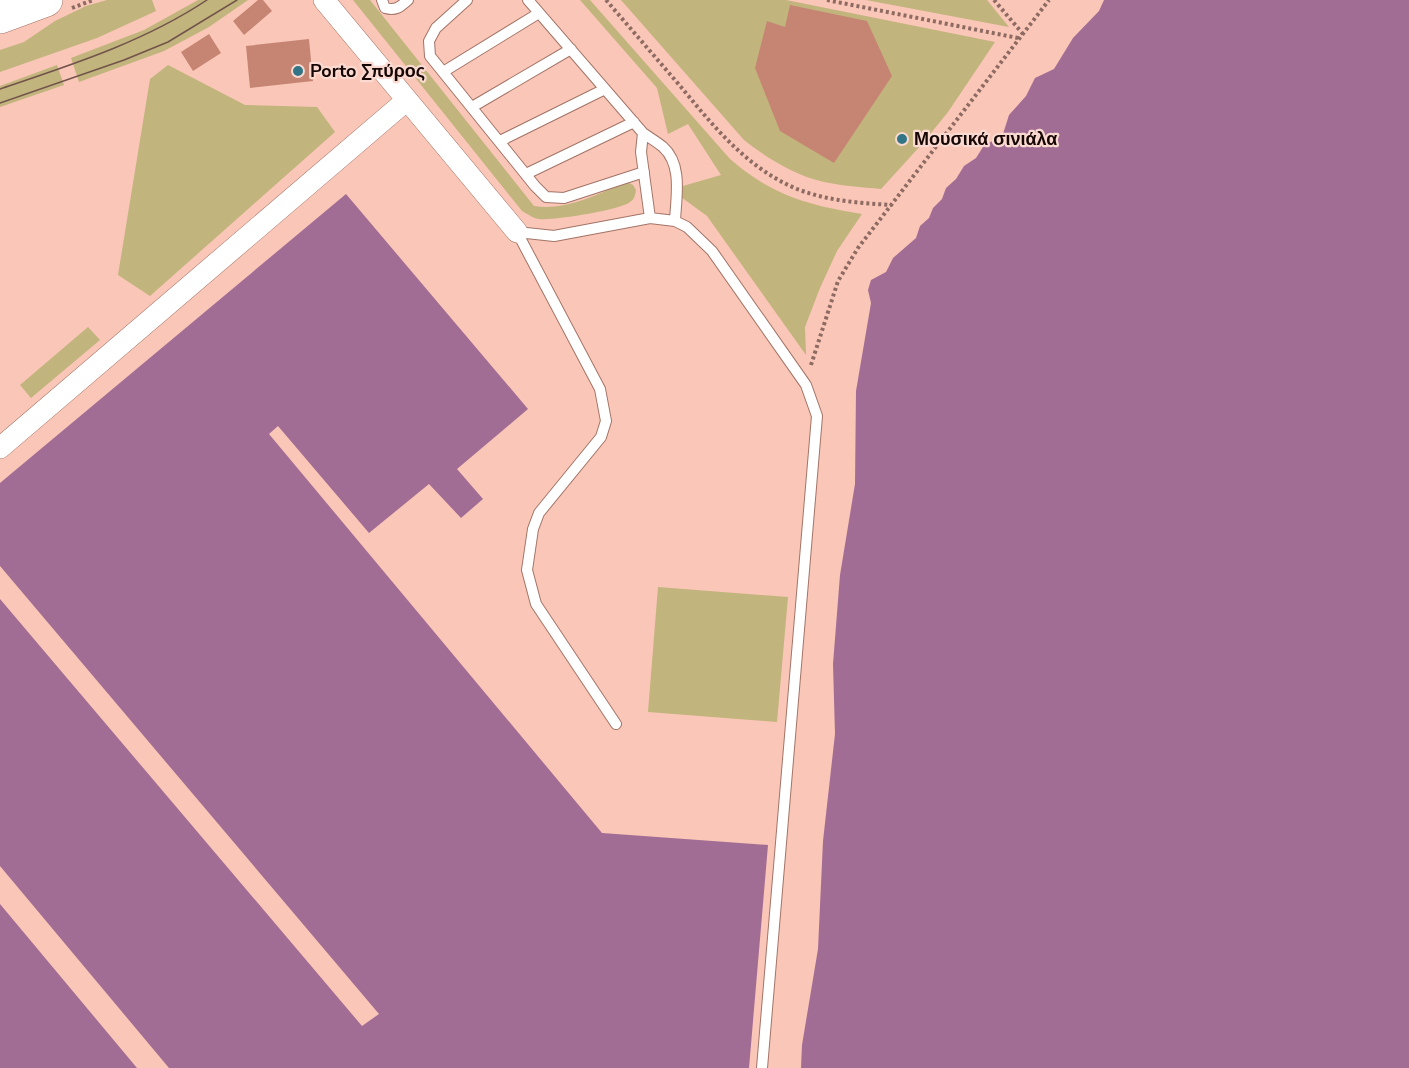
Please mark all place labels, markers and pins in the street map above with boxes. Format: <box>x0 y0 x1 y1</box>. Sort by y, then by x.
place label: Porto Σπύρος <box>310 59 425 83</box>
marker: Porto Σπύρος <box>291 64 305 78</box>
place label: Μουσικά σινιάλα <box>914 127 1057 151</box>
marker: Μουσικά σινιάλα <box>895 132 909 146</box>

